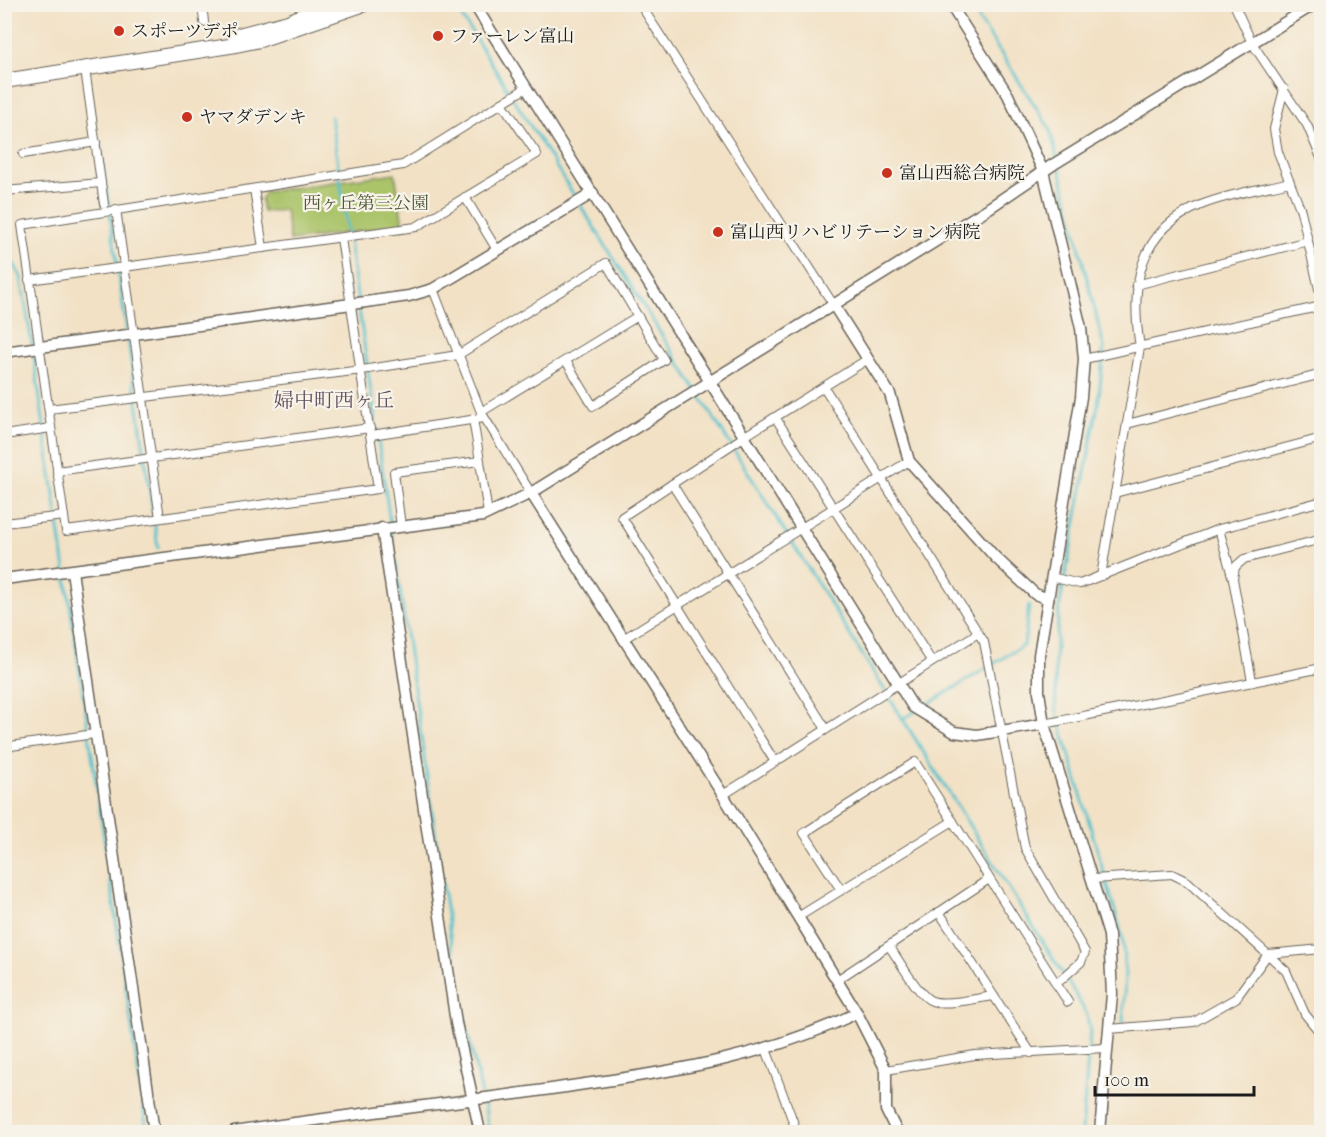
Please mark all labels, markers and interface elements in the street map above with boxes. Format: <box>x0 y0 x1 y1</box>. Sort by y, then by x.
place label: スポーツデポ <box>131 21 238 42</box>
marker: スポーツデポ <box>112 24 126 38</box>
place label: ファーレン富山 <box>450 26 575 47</box>
marker: ファーレン富山 <box>431 29 445 43</box>
place label: ヤマダデンキ <box>199 107 307 128</box>
marker: ヤマダデンキ <box>180 110 194 124</box>
place label: 富山西総合病院 <box>899 163 1025 184</box>
marker: 富山西総合病院 <box>880 166 894 180</box>
park label: 西ヶ丘第三公園 <box>303 193 429 214</box>
place label: 富山西リハビリテーション病院 <box>730 222 980 243</box>
marker: 富山西リハビリテーション病院 <box>711 225 725 239</box>
district label: 婦中町西ヶ丘 <box>274 389 394 412</box>
scale bar <box>1095 1059 1254 1097</box>
text: 100 m <box>1104 1070 1149 1091</box>

